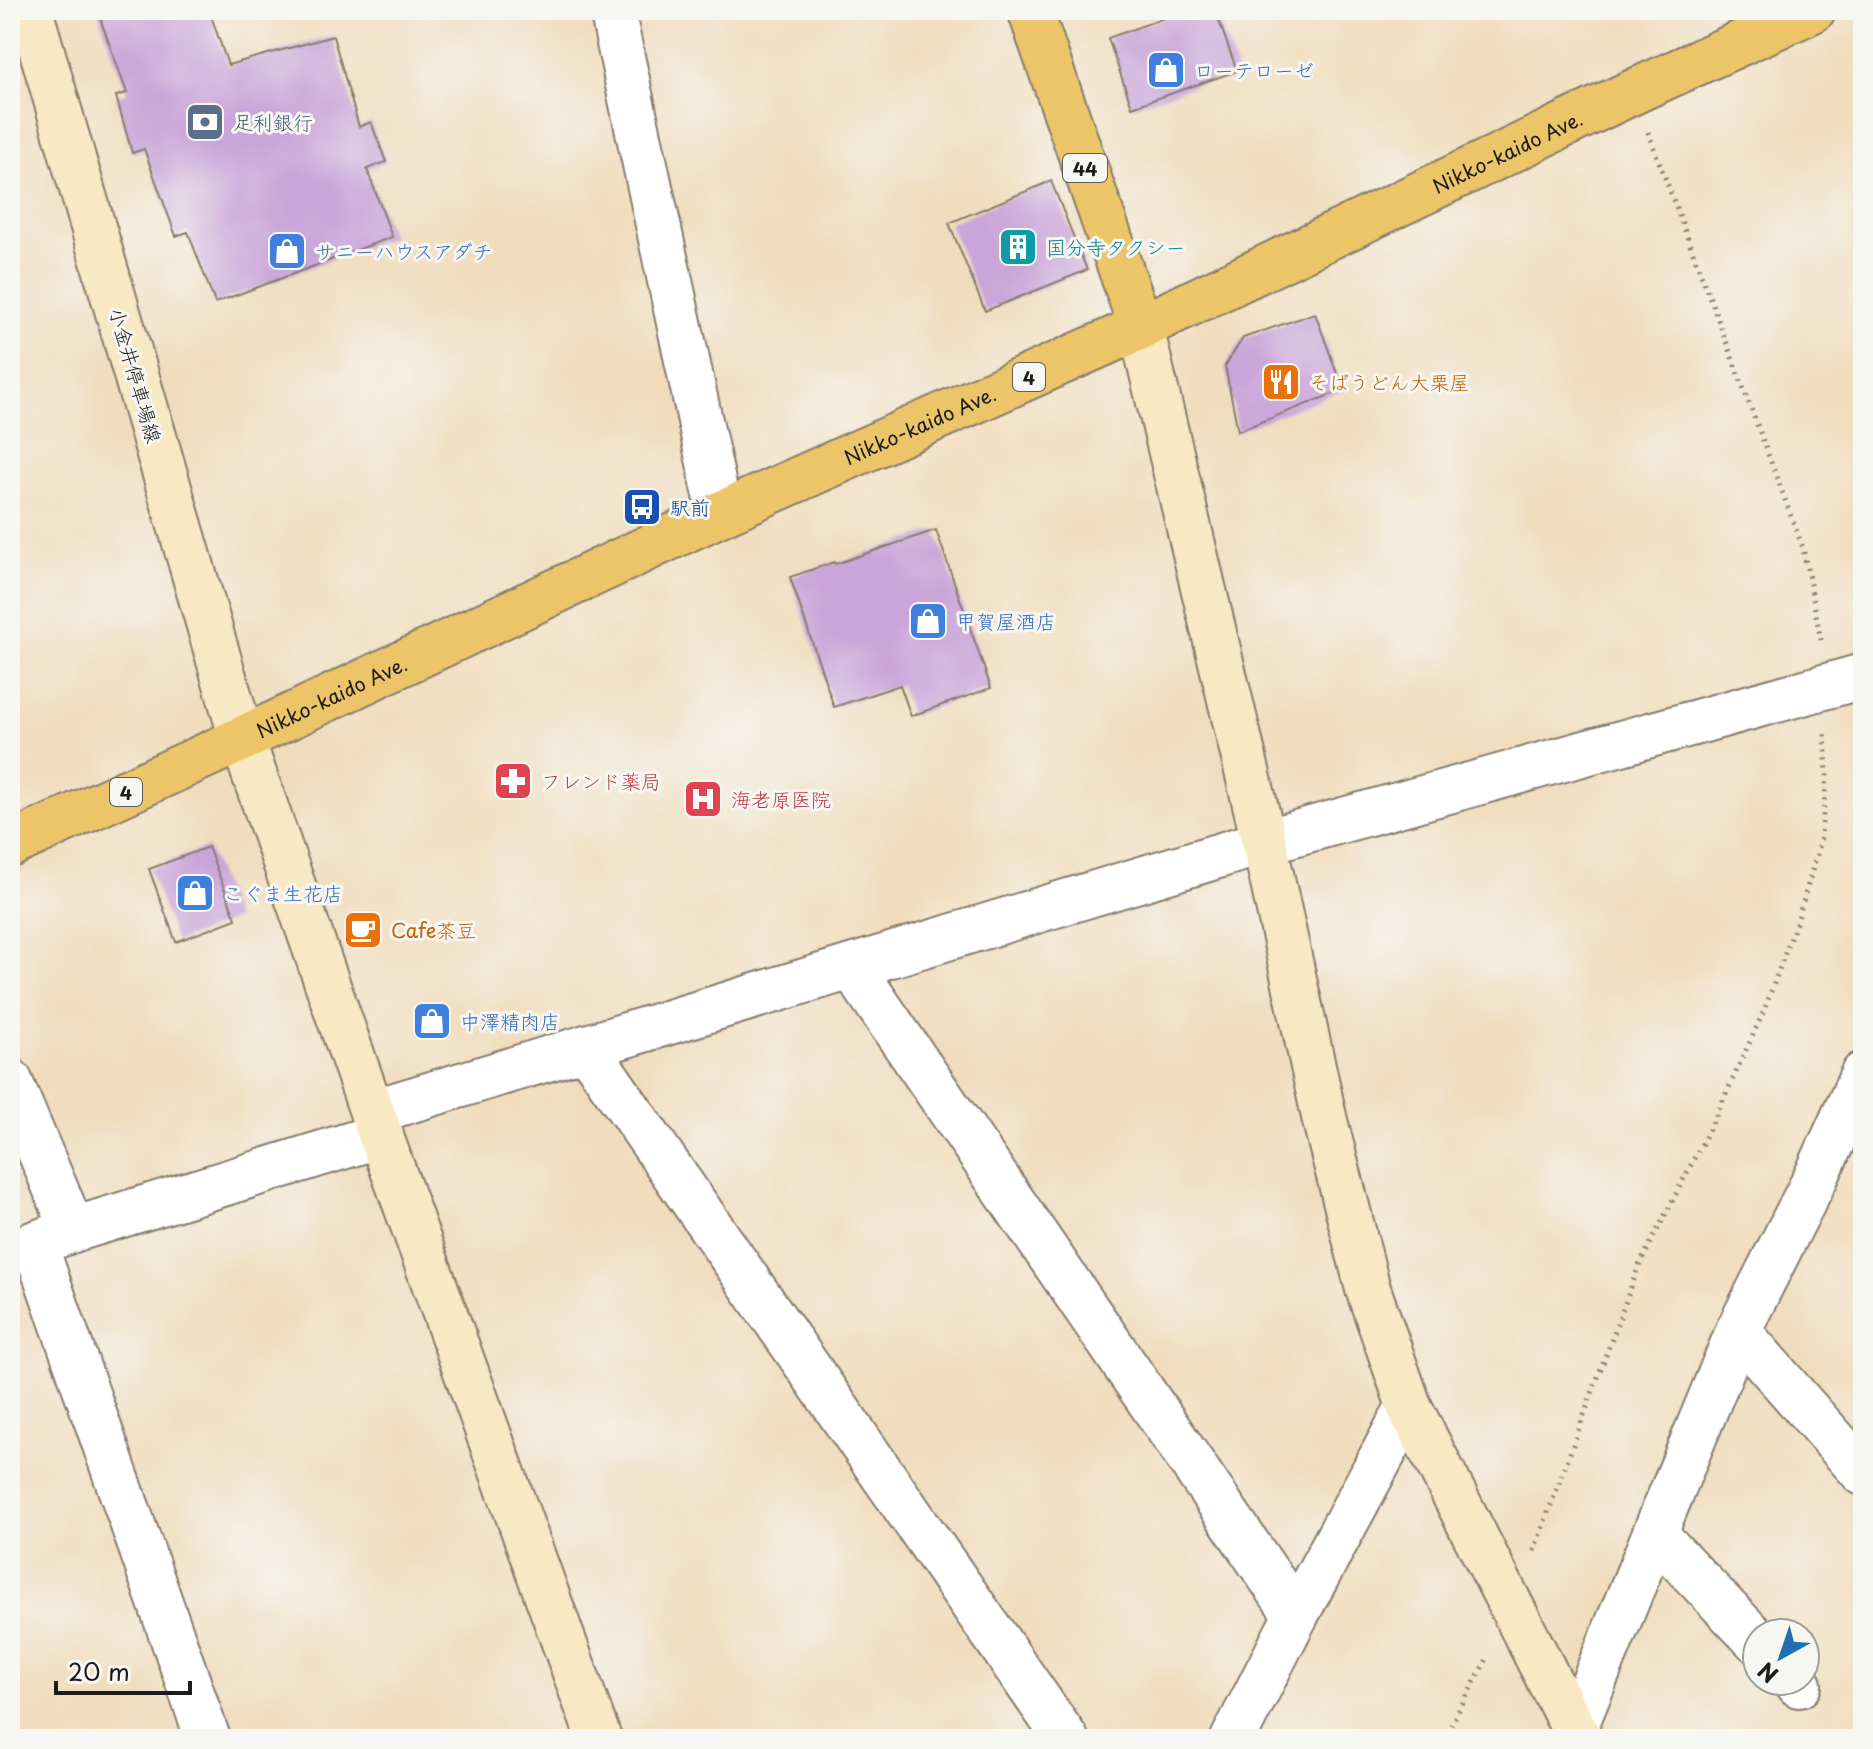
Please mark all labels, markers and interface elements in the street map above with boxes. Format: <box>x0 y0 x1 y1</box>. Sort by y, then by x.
shop icon: ローテローゼ <box>1145 49 1187 91</box>
place label: ローテローゼ <box>1194 55 1314 85</box>
bank icon: 足利銀行 <box>184 101 226 143</box>
street label: Nikko-kaido Ave. <box>1427 103 1588 201</box>
place label: 足利銀行 <box>233 107 313 137</box>
road number: 44 <box>1063 154 1107 182</box>
building icon: 国分寺タクシー <box>997 226 1039 268</box>
shop icon: サニーハウスアダチ <box>266 230 308 272</box>
place label: 国分寺タクシー <box>1046 232 1186 262</box>
place label: サニーハウスアダチ <box>315 236 493 266</box>
street label: 小金井停車場線 <box>102 304 170 446</box>
restaurant icon: そばうどん大栗屋 <box>1260 361 1302 403</box>
road number: 4 <box>1013 363 1045 391</box>
place label: そばうどん大栗屋 <box>1309 367 1469 397</box>
street label: Nikko-kaido Ave. <box>839 378 1001 472</box>
bus stop icon: 駅前 <box>621 486 663 528</box>
place label: 駅前 <box>670 492 710 522</box>
shop icon: 甲賀屋酒店 <box>907 600 949 642</box>
place label: 甲賀屋酒店 <box>956 606 1056 636</box>
street label: Nikko-kaido Ave. <box>251 648 412 745</box>
pharmacy icon: フレンド薬局 <box>492 760 534 802</box>
place label: フレンド薬局 <box>541 766 661 796</box>
road number: 4 <box>110 778 142 806</box>
hospital icon: 海老原医院 <box>682 778 724 820</box>
place label: 海老原医院 <box>731 784 831 814</box>
shop icon: こぐま生花店 <box>174 872 216 914</box>
place label: こぐま生花店 <box>223 878 343 908</box>
cafe icon: Cafe茶豆 <box>342 909 384 951</box>
place label: Cafe茶豆 <box>391 915 476 945</box>
shop icon: 中澤精肉店 <box>411 1000 453 1042</box>
place label: 中澤精肉店 <box>460 1006 560 1036</box>
north arrow <box>1741 1617 1821 1697</box>
scale bar <box>56 1645 190 1695</box>
text: 20 m <box>68 1653 130 1689</box>
text: N <box>1750 1655 1784 1692</box>

